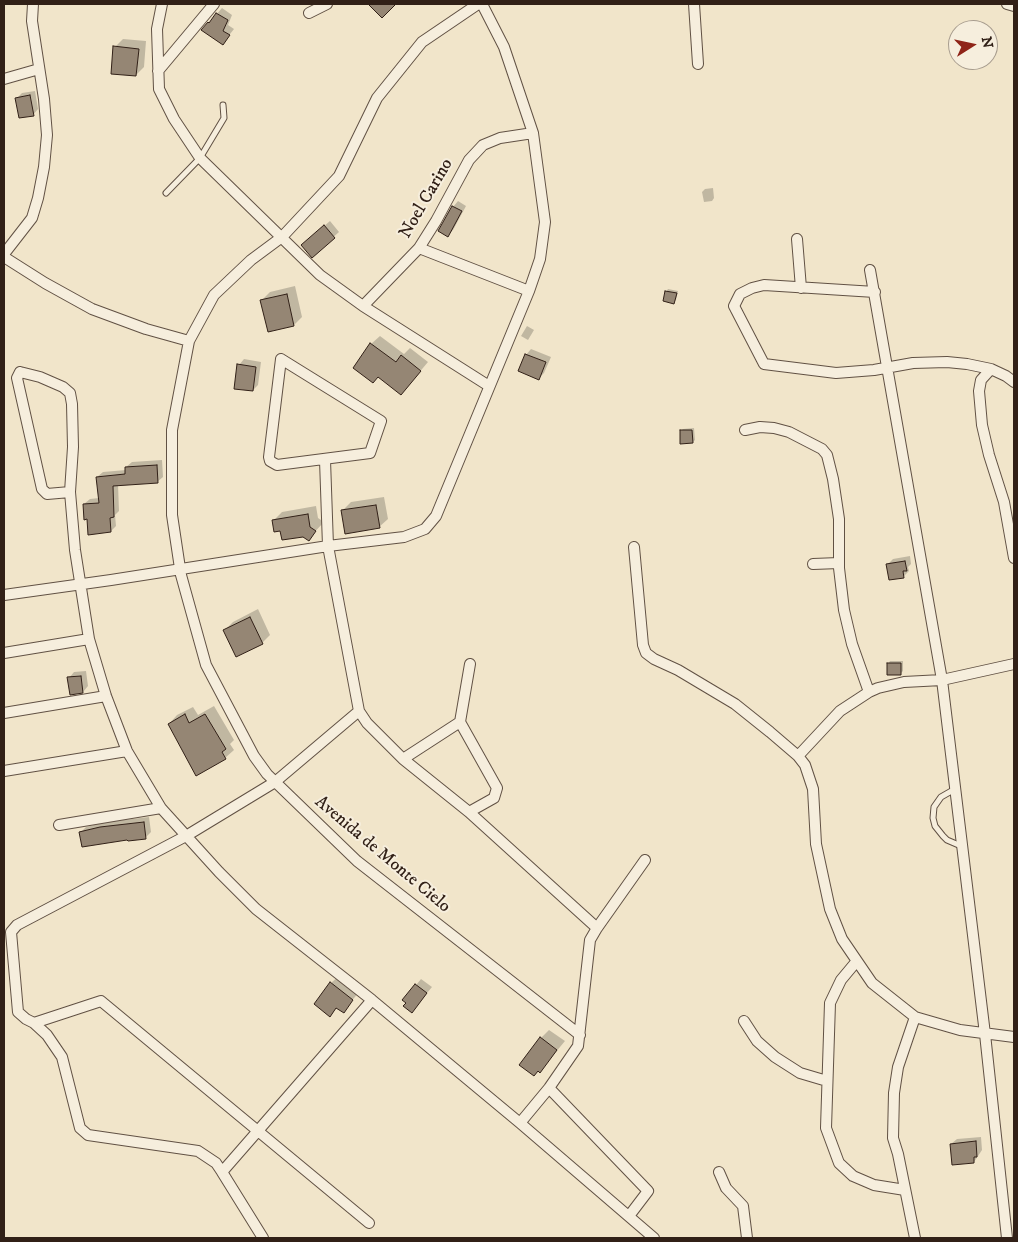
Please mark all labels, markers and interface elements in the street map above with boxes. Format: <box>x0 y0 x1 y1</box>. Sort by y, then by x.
north arrow <box>948 20 998 70</box>
text: N <box>977 35 997 50</box>
street label: Noel Carino <box>395 155 459 243</box>
street label: Avenida de Monte Cielo <box>310 792 454 918</box>

